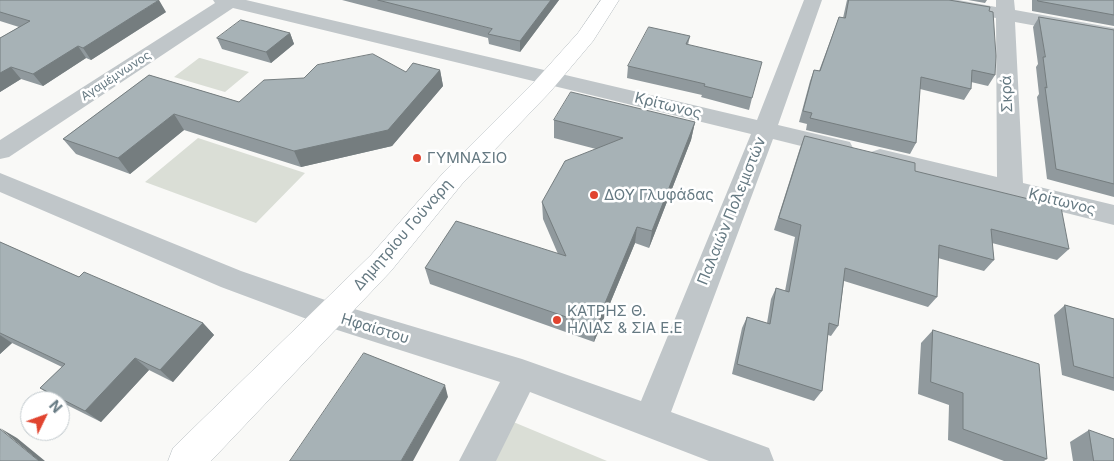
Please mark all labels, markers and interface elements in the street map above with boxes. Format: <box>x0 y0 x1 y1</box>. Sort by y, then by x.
street label: Αγαμέμνωνος <box>78 48 154 104</box>
street label: Σκρά <box>997 75 1017 113</box>
street label: Κρίτωνος <box>633 89 703 123</box>
street label: Παλαιών Πολεμιστών <box>694 134 770 288</box>
place label: ΓΥΜΝΑΣΙΟ <box>427 149 507 167</box>
marker: ΓΥΜΝΑΣΙΟ <box>411 152 423 164</box>
street label: Δημητρίου Γούναρη <box>350 176 456 294</box>
street label: Κρίτωνος <box>1027 185 1097 219</box>
place label: ΔΟΥ Γλυφάδας <box>604 186 714 204</box>
marker: ΔΟΥ Γλυφάδας <box>588 189 600 201</box>
place label: ΚΑΤΡΗΣ Θ. ΗΛΙΑΣ & ΣΙΑ Ε.Ε <box>567 302 683 337</box>
street label: Ηφαίστου <box>339 310 411 348</box>
marker: ΚΑΤΡΗΣ Θ. ΗΛΙΑΣ & ΣΙΑ Ε.Ε <box>551 314 563 326</box>
north arrow <box>20 391 70 441</box>
text: N <box>46 397 66 416</box>

